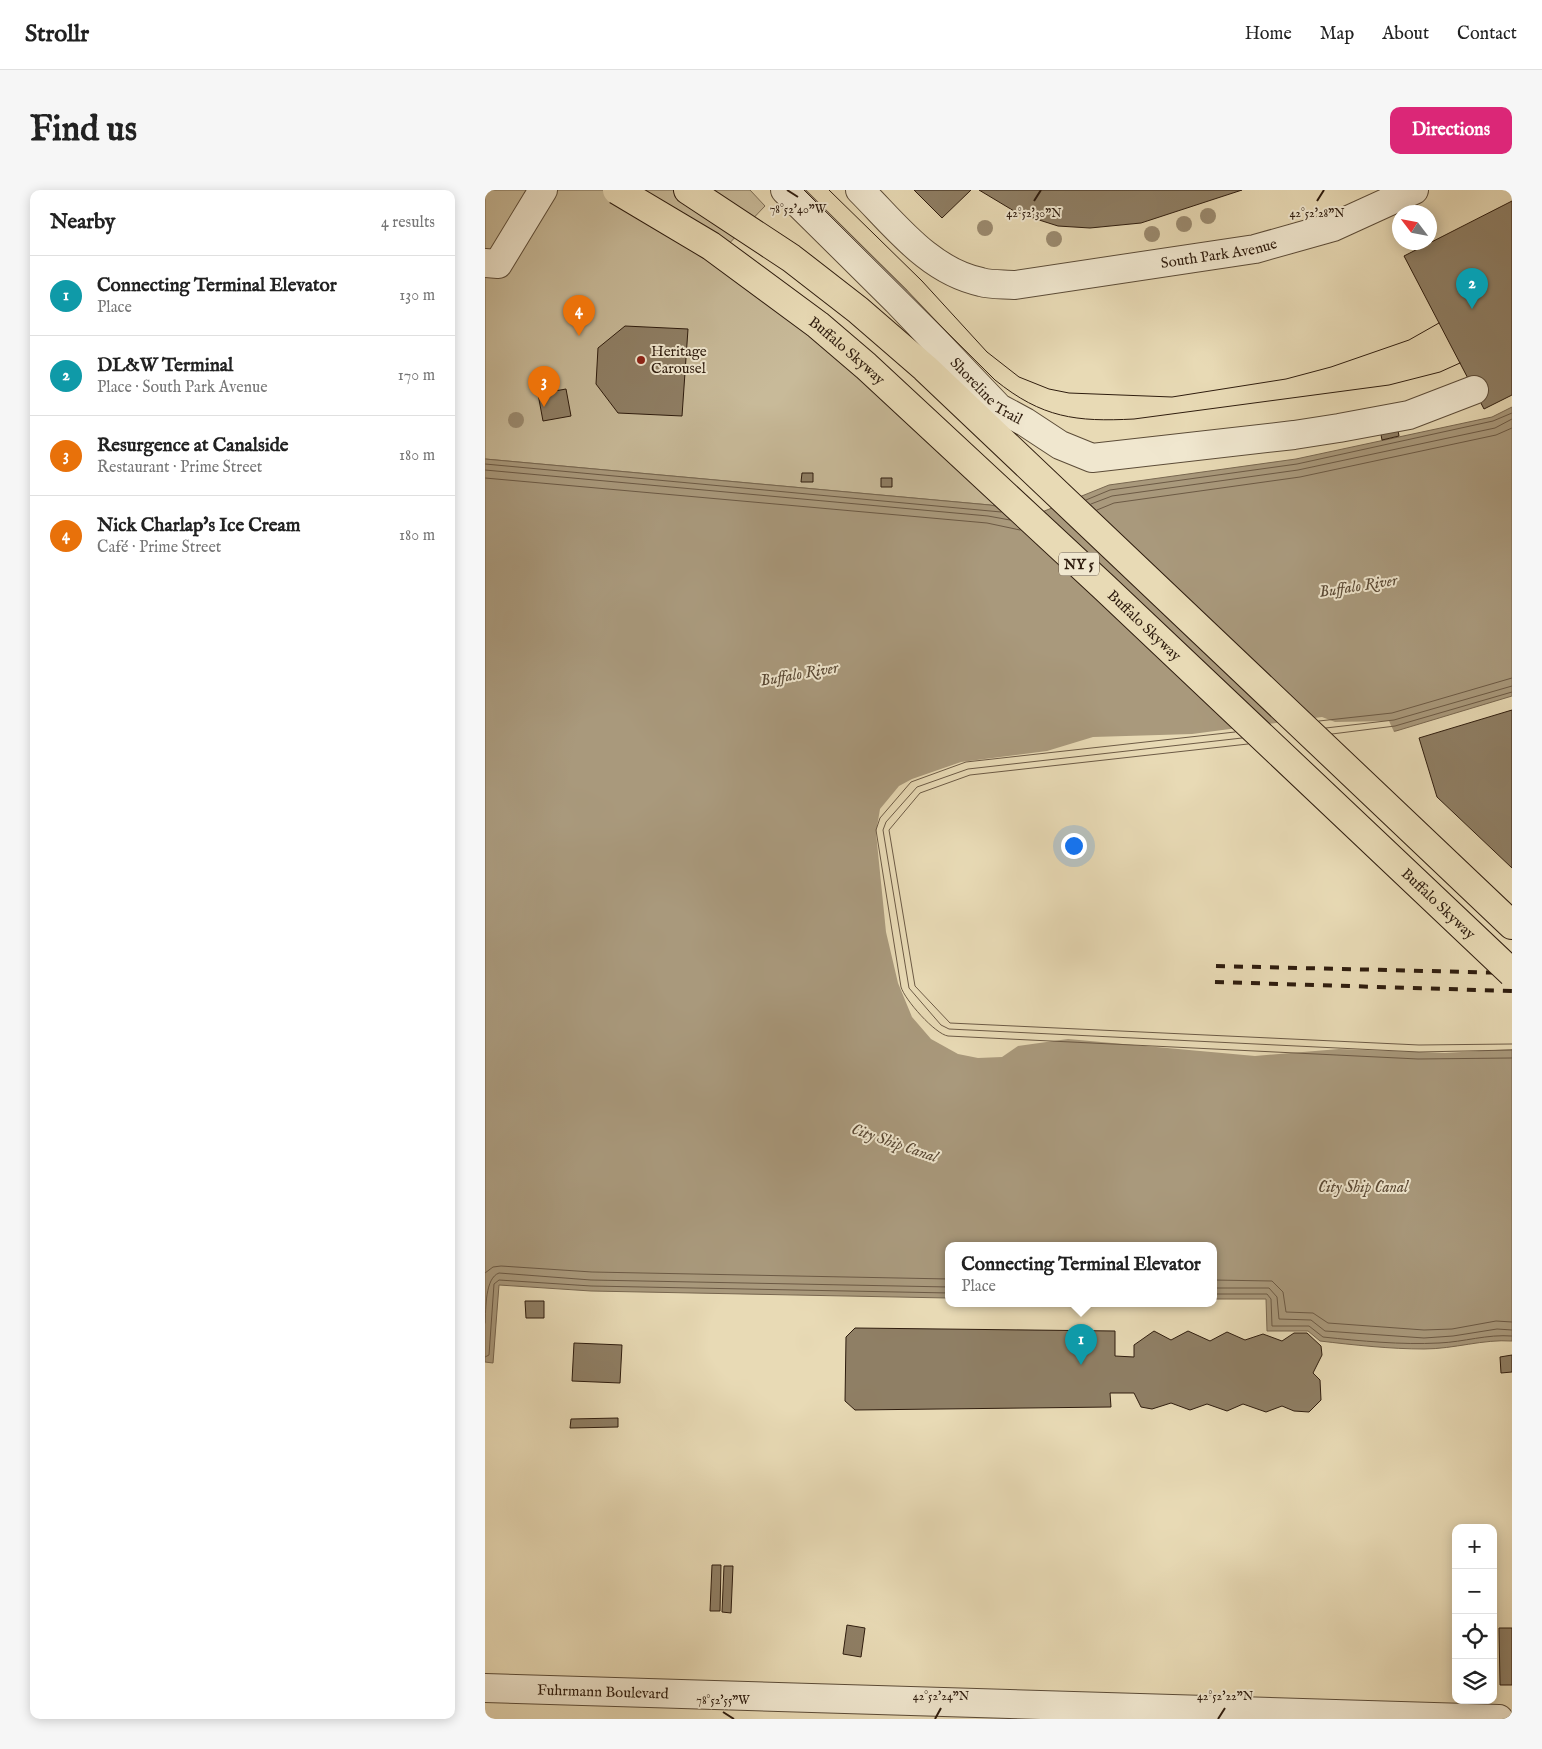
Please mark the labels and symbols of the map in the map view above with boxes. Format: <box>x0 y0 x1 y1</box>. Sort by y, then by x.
text: 78°52'40"W <box>770 202 827 217</box>
north arrow <box>1392 205 1437 250</box>
text: 42°52'30"N <box>1006 206 1062 221</box>
text: 42°52'28"N <box>1289 206 1345 221</box>
street label: South Park Avenue <box>1160 234 1279 273</box>
pin: 2 <box>1456 268 1488 309</box>
pin: 4 <box>563 295 595 336</box>
street label: Buffalo Skyway <box>805 312 889 389</box>
place label: Heritage Carousel <box>651 342 707 378</box>
marker: Heritage Carousel <box>635 354 647 366</box>
street label: Shoreline Trail <box>946 354 1027 429</box>
pin: 3 <box>528 366 560 407</box>
road number: NY 5 <box>1059 552 1099 576</box>
water label: Buffalo River <box>1318 571 1400 603</box>
street label: Buffalo Skyway <box>1103 586 1186 666</box>
water label: Buffalo River <box>759 658 841 692</box>
your location <box>1061 833 1087 859</box>
street label: Buffalo Skyway <box>1397 864 1480 944</box>
water label: City Ship Canal <box>849 1120 941 1168</box>
water label: City Ship Canal <box>1318 1178 1409 1198</box>
pin: 1 <box>1065 1324 1097 1365</box>
street label: Fuhrmann Boulevard <box>537 1681 670 1704</box>
text: 42°52'24"N <box>913 1689 970 1704</box>
text: 42°52'22"N <box>1197 1689 1254 1704</box>
text: 78°52'55"W <box>696 1693 750 1708</box>

